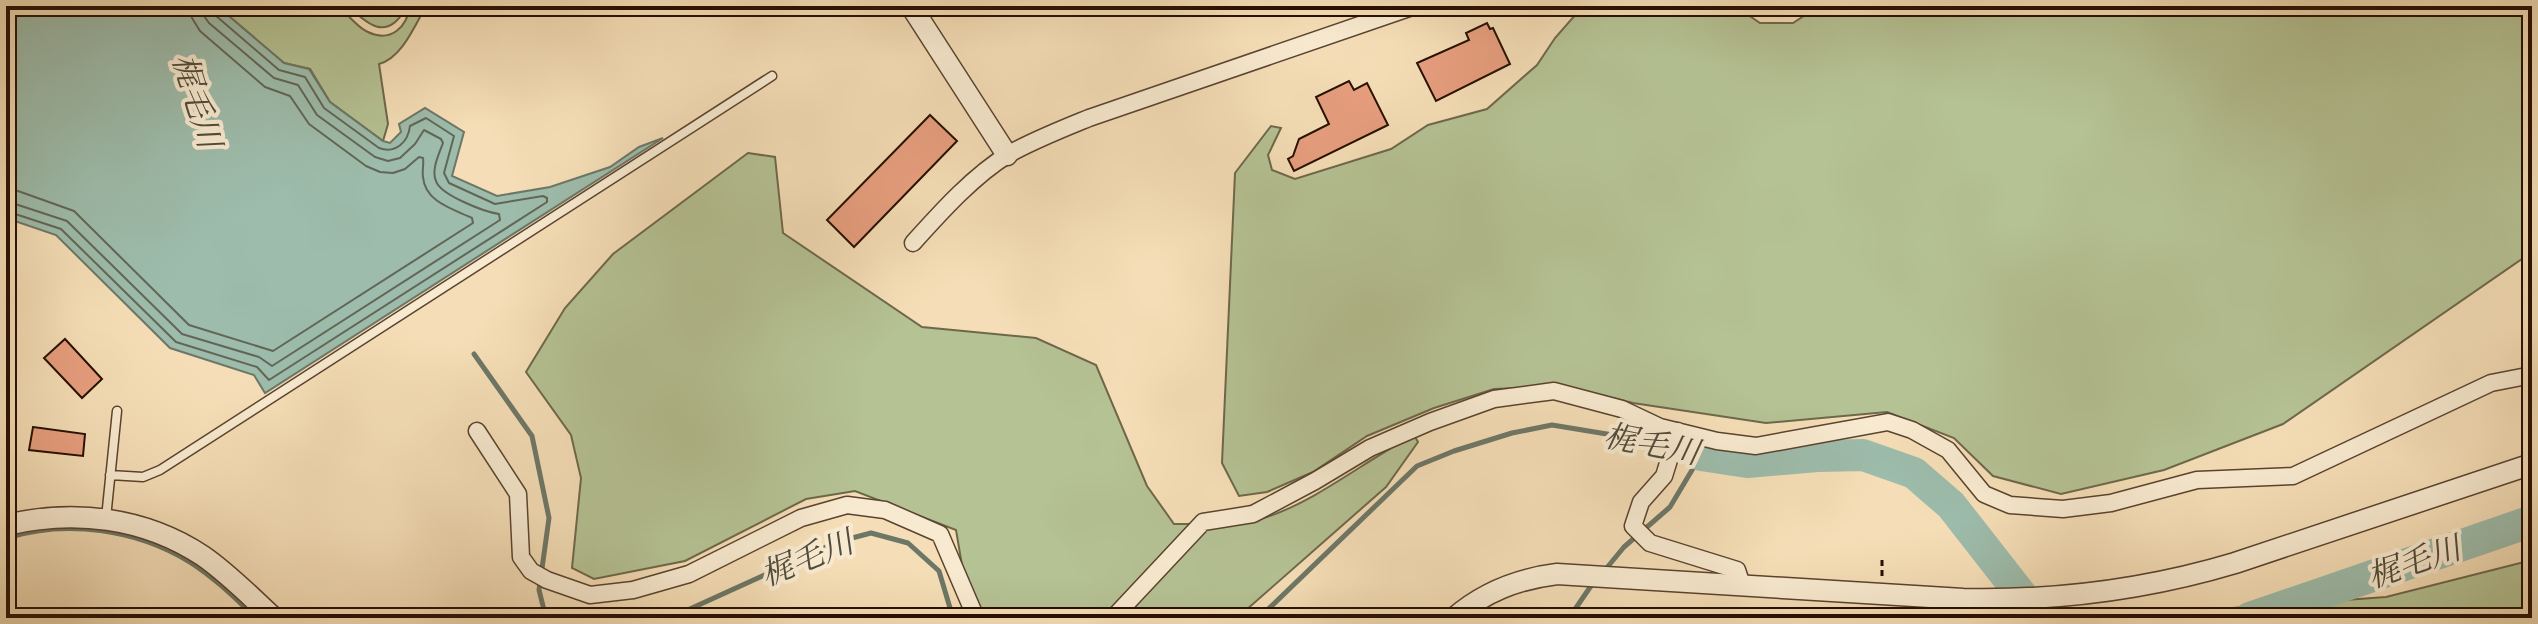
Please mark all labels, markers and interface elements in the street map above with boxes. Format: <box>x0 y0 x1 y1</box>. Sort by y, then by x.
water label: 梶毛川 <box>162 50 229 156</box>
water label: 梶毛川 <box>1601 417 1705 475</box>
water label: 梶毛川 <box>756 522 863 596</box>
water label: 梶毛川 <box>2363 528 2469 598</box>

